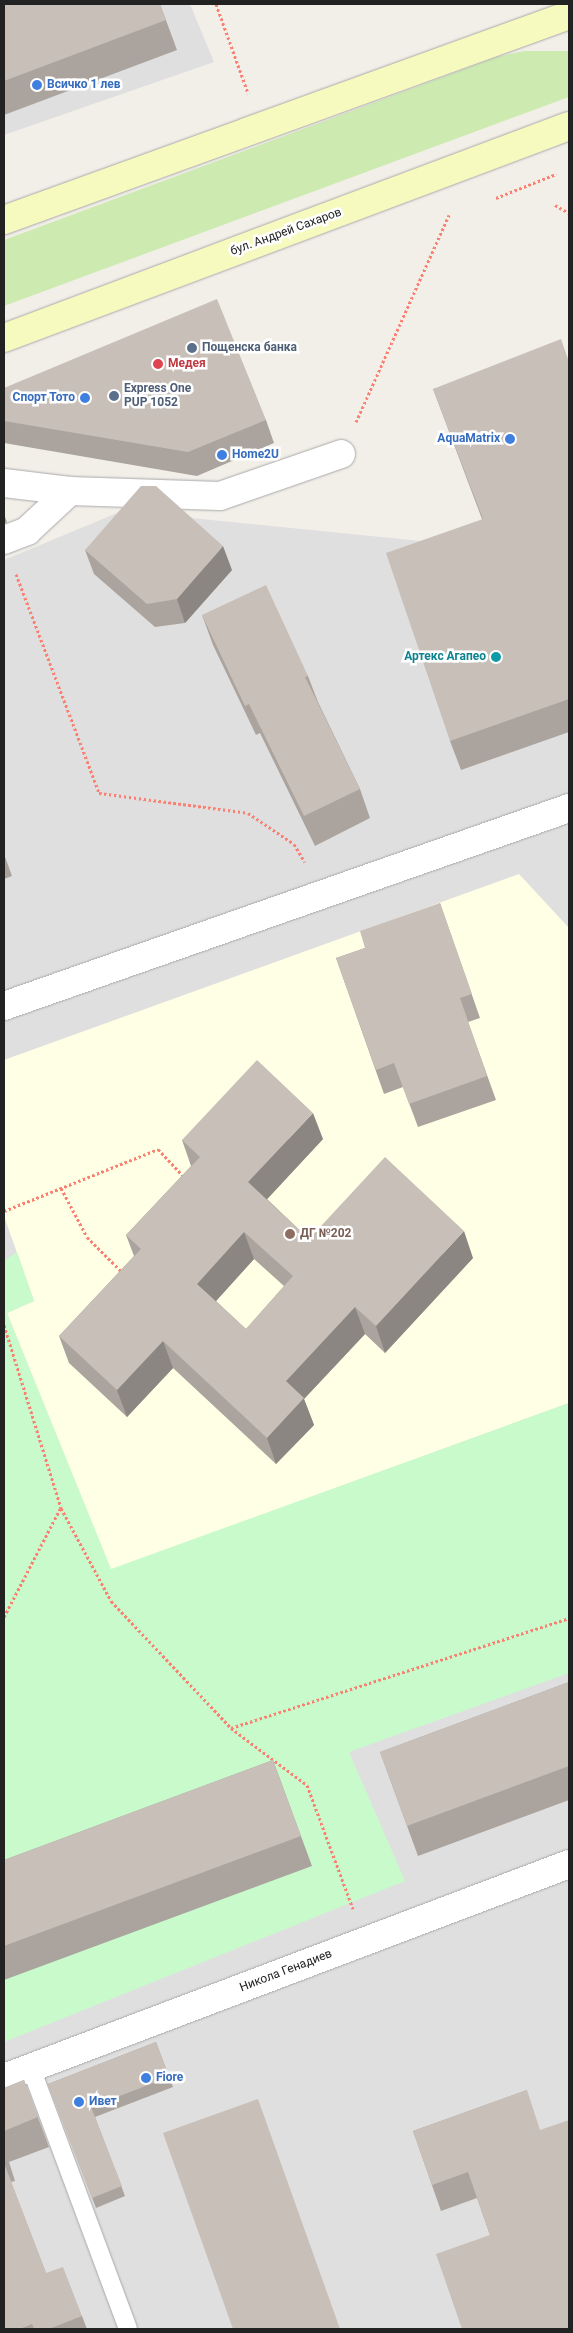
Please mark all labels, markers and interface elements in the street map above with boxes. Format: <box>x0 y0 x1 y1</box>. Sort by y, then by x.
place label: Всичко 1 лев <box>47 78 121 92</box>
marker: Всичко 1 лев <box>31 79 43 91</box>
street label: бул. Андрей Сахаров <box>228 205 344 259</box>
place label: Пощенска банка <box>202 341 297 355</box>
marker: Пощенска банка <box>186 342 198 354</box>
place label: Медея <box>168 357 206 371</box>
marker: Медея <box>152 358 164 370</box>
place label: Express One PUP 1052 <box>124 382 191 410</box>
marker: Express One PUP 1052 <box>108 390 120 402</box>
place label: Спорт Тото <box>12 391 75 405</box>
marker: Спорт Тото <box>79 392 91 404</box>
place label: AquaMatrix <box>437 432 500 446</box>
marker: AquaMatrix <box>504 433 516 445</box>
place label: Home2U <box>232 448 279 462</box>
marker: Home2U <box>216 449 228 461</box>
place label: Артекс Агапео <box>404 650 486 664</box>
marker: Артекс Агапео <box>490 651 502 663</box>
place label: ДГ №202 <box>300 1227 351 1241</box>
marker: ДГ №202 <box>284 1228 296 1240</box>
street label: Никола Генадиев <box>238 1947 334 1995</box>
place label: Fiore <box>156 2071 183 2085</box>
marker: Fiore <box>140 2072 152 2084</box>
place label: Ивет <box>89 2095 117 2109</box>
marker: Ивет <box>73 2096 85 2108</box>

